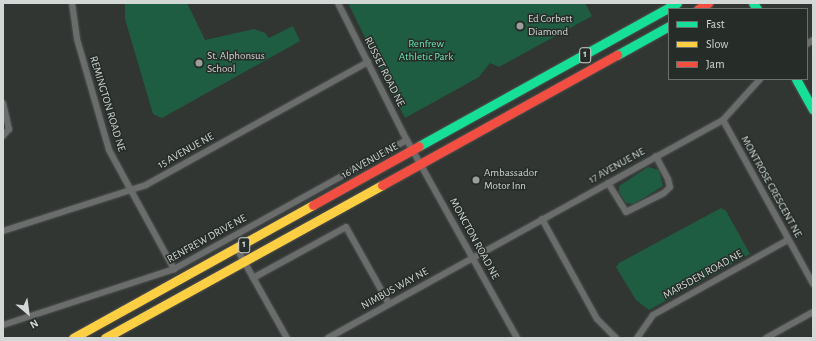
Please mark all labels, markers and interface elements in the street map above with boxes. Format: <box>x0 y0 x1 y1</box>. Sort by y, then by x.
legend <box>668 8 808 80</box>
place label: Ed Corbett Diamond <box>528 13 573 39</box>
text: Fast <box>706 18 725 30</box>
marker: Ed Corbett Diamond <box>515 21 525 31</box>
street label: RUSSET ROAD NE <box>361 35 407 109</box>
park label: Renfrew Athletic Park <box>399 38 453 64</box>
text: Slow <box>706 38 728 50</box>
road number: 1 <box>579 47 591 63</box>
place label: St. Alphonsus School <box>207 50 265 76</box>
street label: REMINGTON ROAD NE <box>86 55 128 153</box>
marker: St. Alphonsus School <box>194 58 204 68</box>
text: Jam <box>706 58 725 70</box>
street label: 15 AVENUE NE <box>156 130 216 172</box>
street label: MONTROSE CRESCENT NE <box>737 134 805 240</box>
street label: 16 AVENUE NE <box>339 140 401 182</box>
street label: 17 AVENUE NE <box>587 145 647 187</box>
place label: Ambassador Motor Inn <box>484 167 538 193</box>
marker: Ambassador Motor Inn <box>471 175 481 185</box>
street label: MONCTON ROAD NE <box>446 196 502 282</box>
street label: RENFREW DRIVE NE <box>165 212 249 266</box>
road number: 1 <box>238 237 250 253</box>
street label: MARSDEN ROAD NE <box>661 248 745 302</box>
street label: NIMBUS WAY NE <box>359 265 431 313</box>
north arrow <box>8 293 48 333</box>
text: N <box>28 317 40 331</box>

